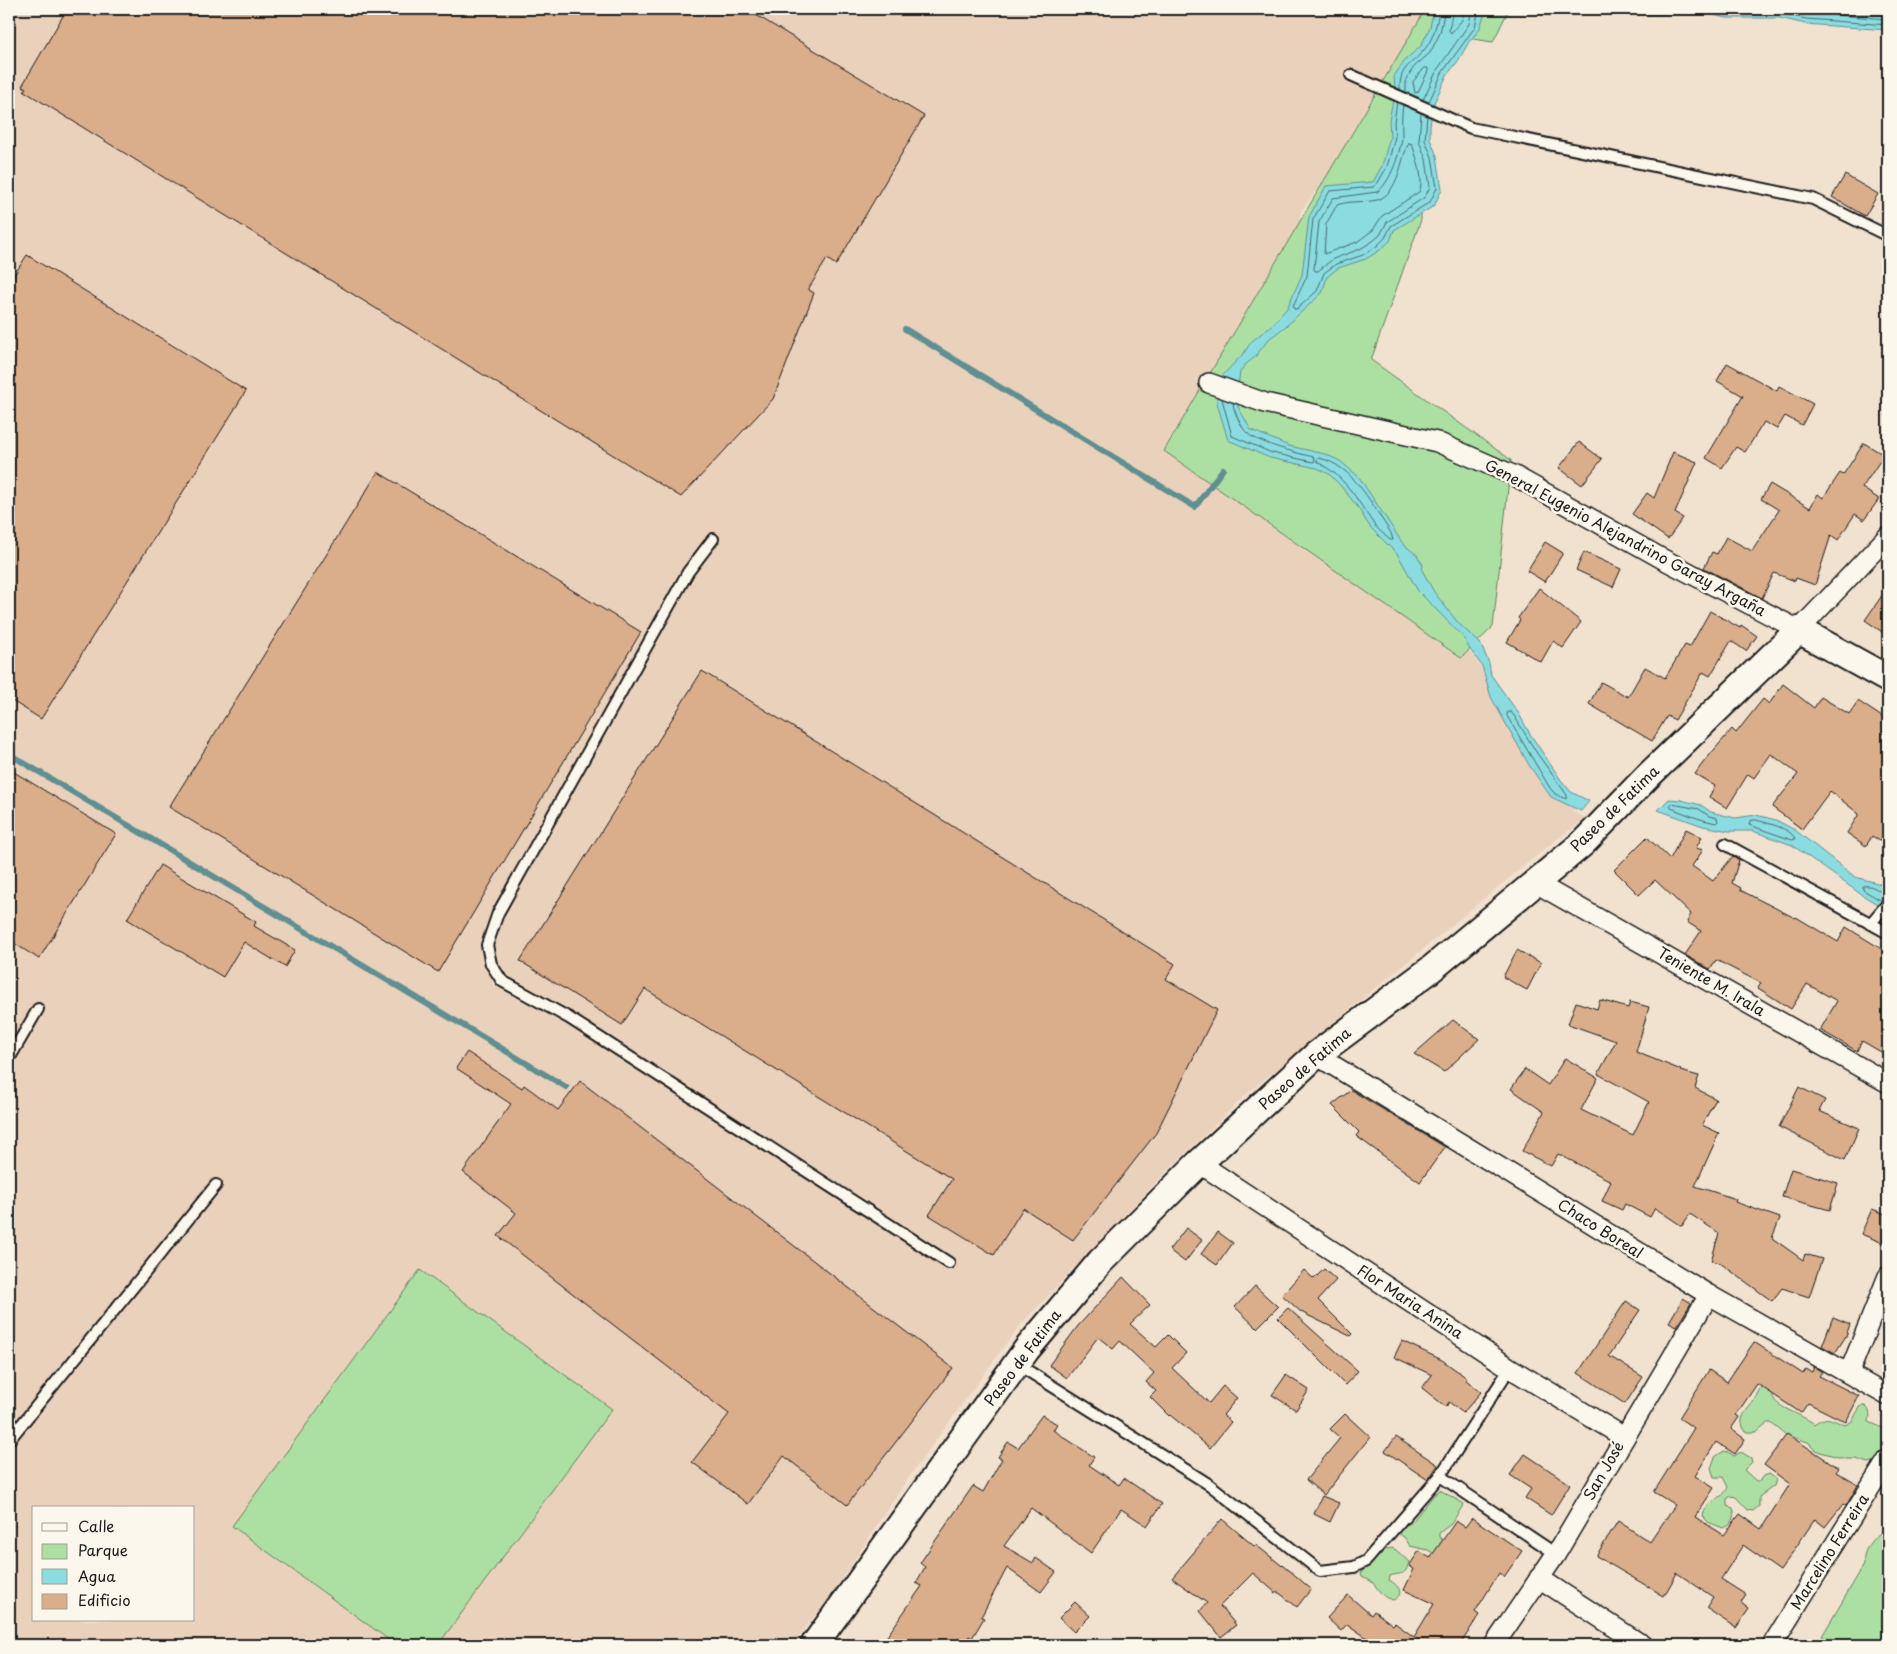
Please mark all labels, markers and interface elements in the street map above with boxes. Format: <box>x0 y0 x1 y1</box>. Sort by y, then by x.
street label: General Eugenio Alejandrino Garay Argaña <box>1481 453 1770 621</box>
street label: Paseo de Fatima <box>1564 759 1664 857</box>
street label: Teniente M. Irala <box>1654 940 1770 1021</box>
street label: Paseo de Fatima <box>1253 1021 1356 1115</box>
street label: Chaco Boreal <box>1554 1192 1648 1263</box>
street label: Flor Maria Anina <box>1353 1258 1469 1344</box>
street label: Paseo de Fatima <box>978 1303 1066 1410</box>
street label: San José <box>1577 1436 1629 1504</box>
street label: Marcelino Ferreira <box>1784 1488 1874 1614</box>
legend <box>32 1506 195 1622</box>
text: Calle <box>78 1514 115 1537</box>
text: Parque <box>78 1538 128 1561</box>
text: Agua <box>78 1564 116 1587</box>
text: Edificio <box>78 1588 131 1611</box>

